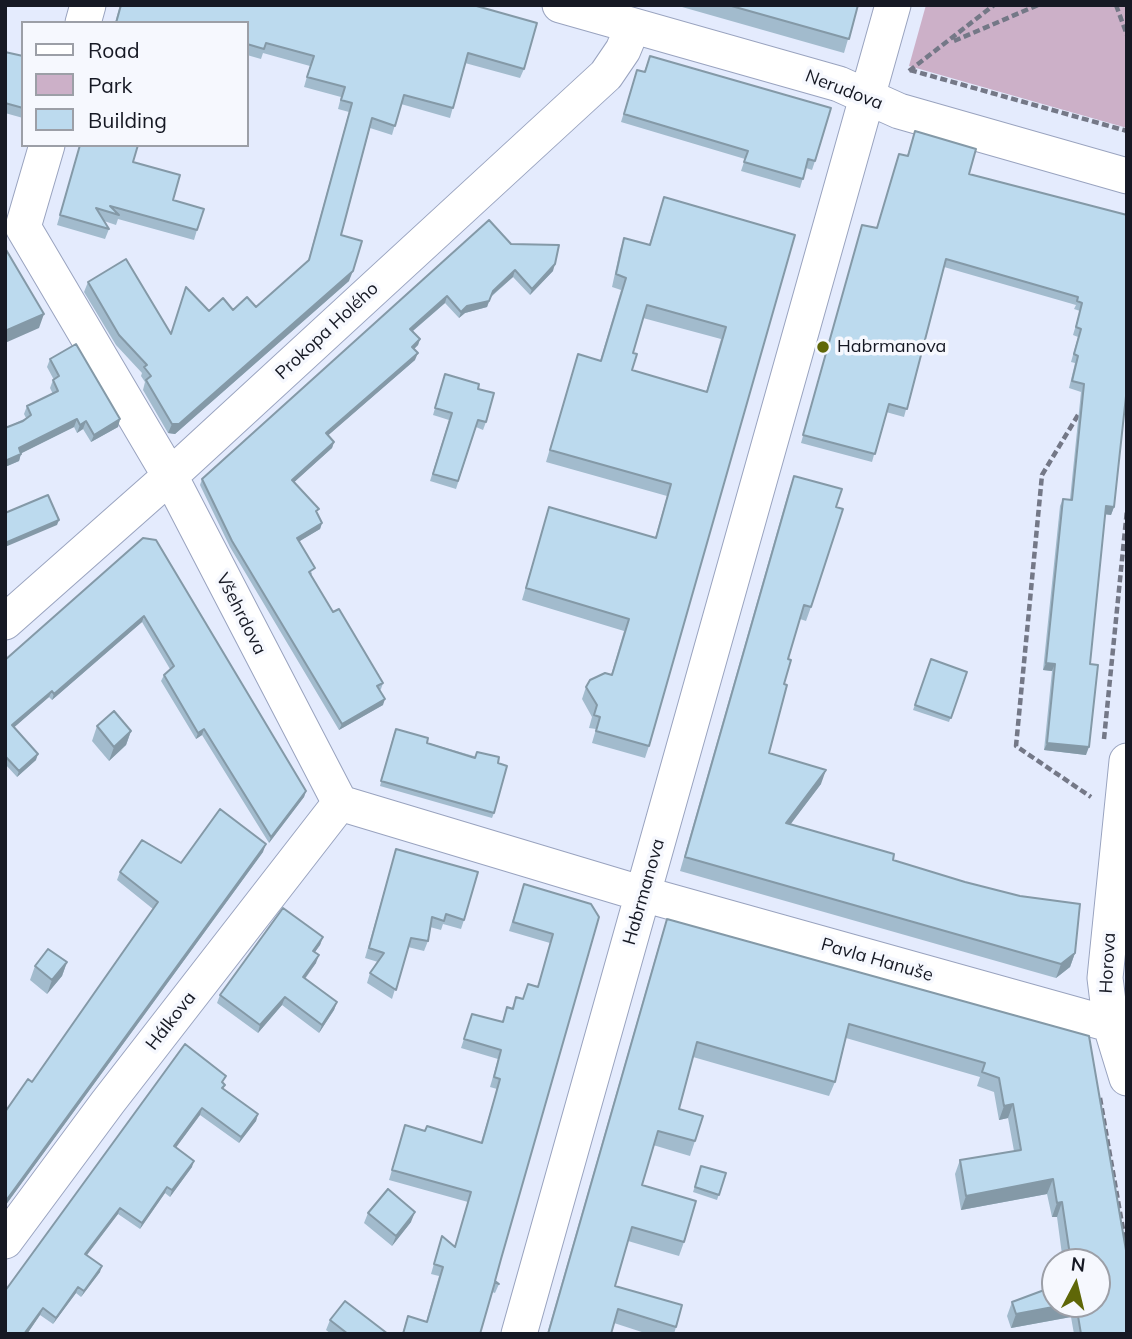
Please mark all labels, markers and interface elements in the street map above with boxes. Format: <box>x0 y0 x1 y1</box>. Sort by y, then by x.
legend <box>21 21 248 147</box>
text: Road <box>88 37 139 63</box>
street label: Nerudova <box>802 65 886 115</box>
text: Park <box>88 72 132 98</box>
text: Building <box>88 107 167 133</box>
street label: Prokopa Holého <box>271 278 383 384</box>
place label: Habrmanova <box>837 336 946 358</box>
marker: Habrmanova <box>815 339 831 355</box>
street label: Všehrdova <box>211 570 271 658</box>
street label: Habrmanova <box>619 836 669 948</box>
street label: Horova <box>1096 932 1120 994</box>
street label: Pavla Hanuše <box>818 934 936 986</box>
street label: Hálkova <box>141 987 201 1055</box>
north arrow <box>1041 1248 1111 1318</box>
text: N <box>1070 1251 1087 1277</box>

